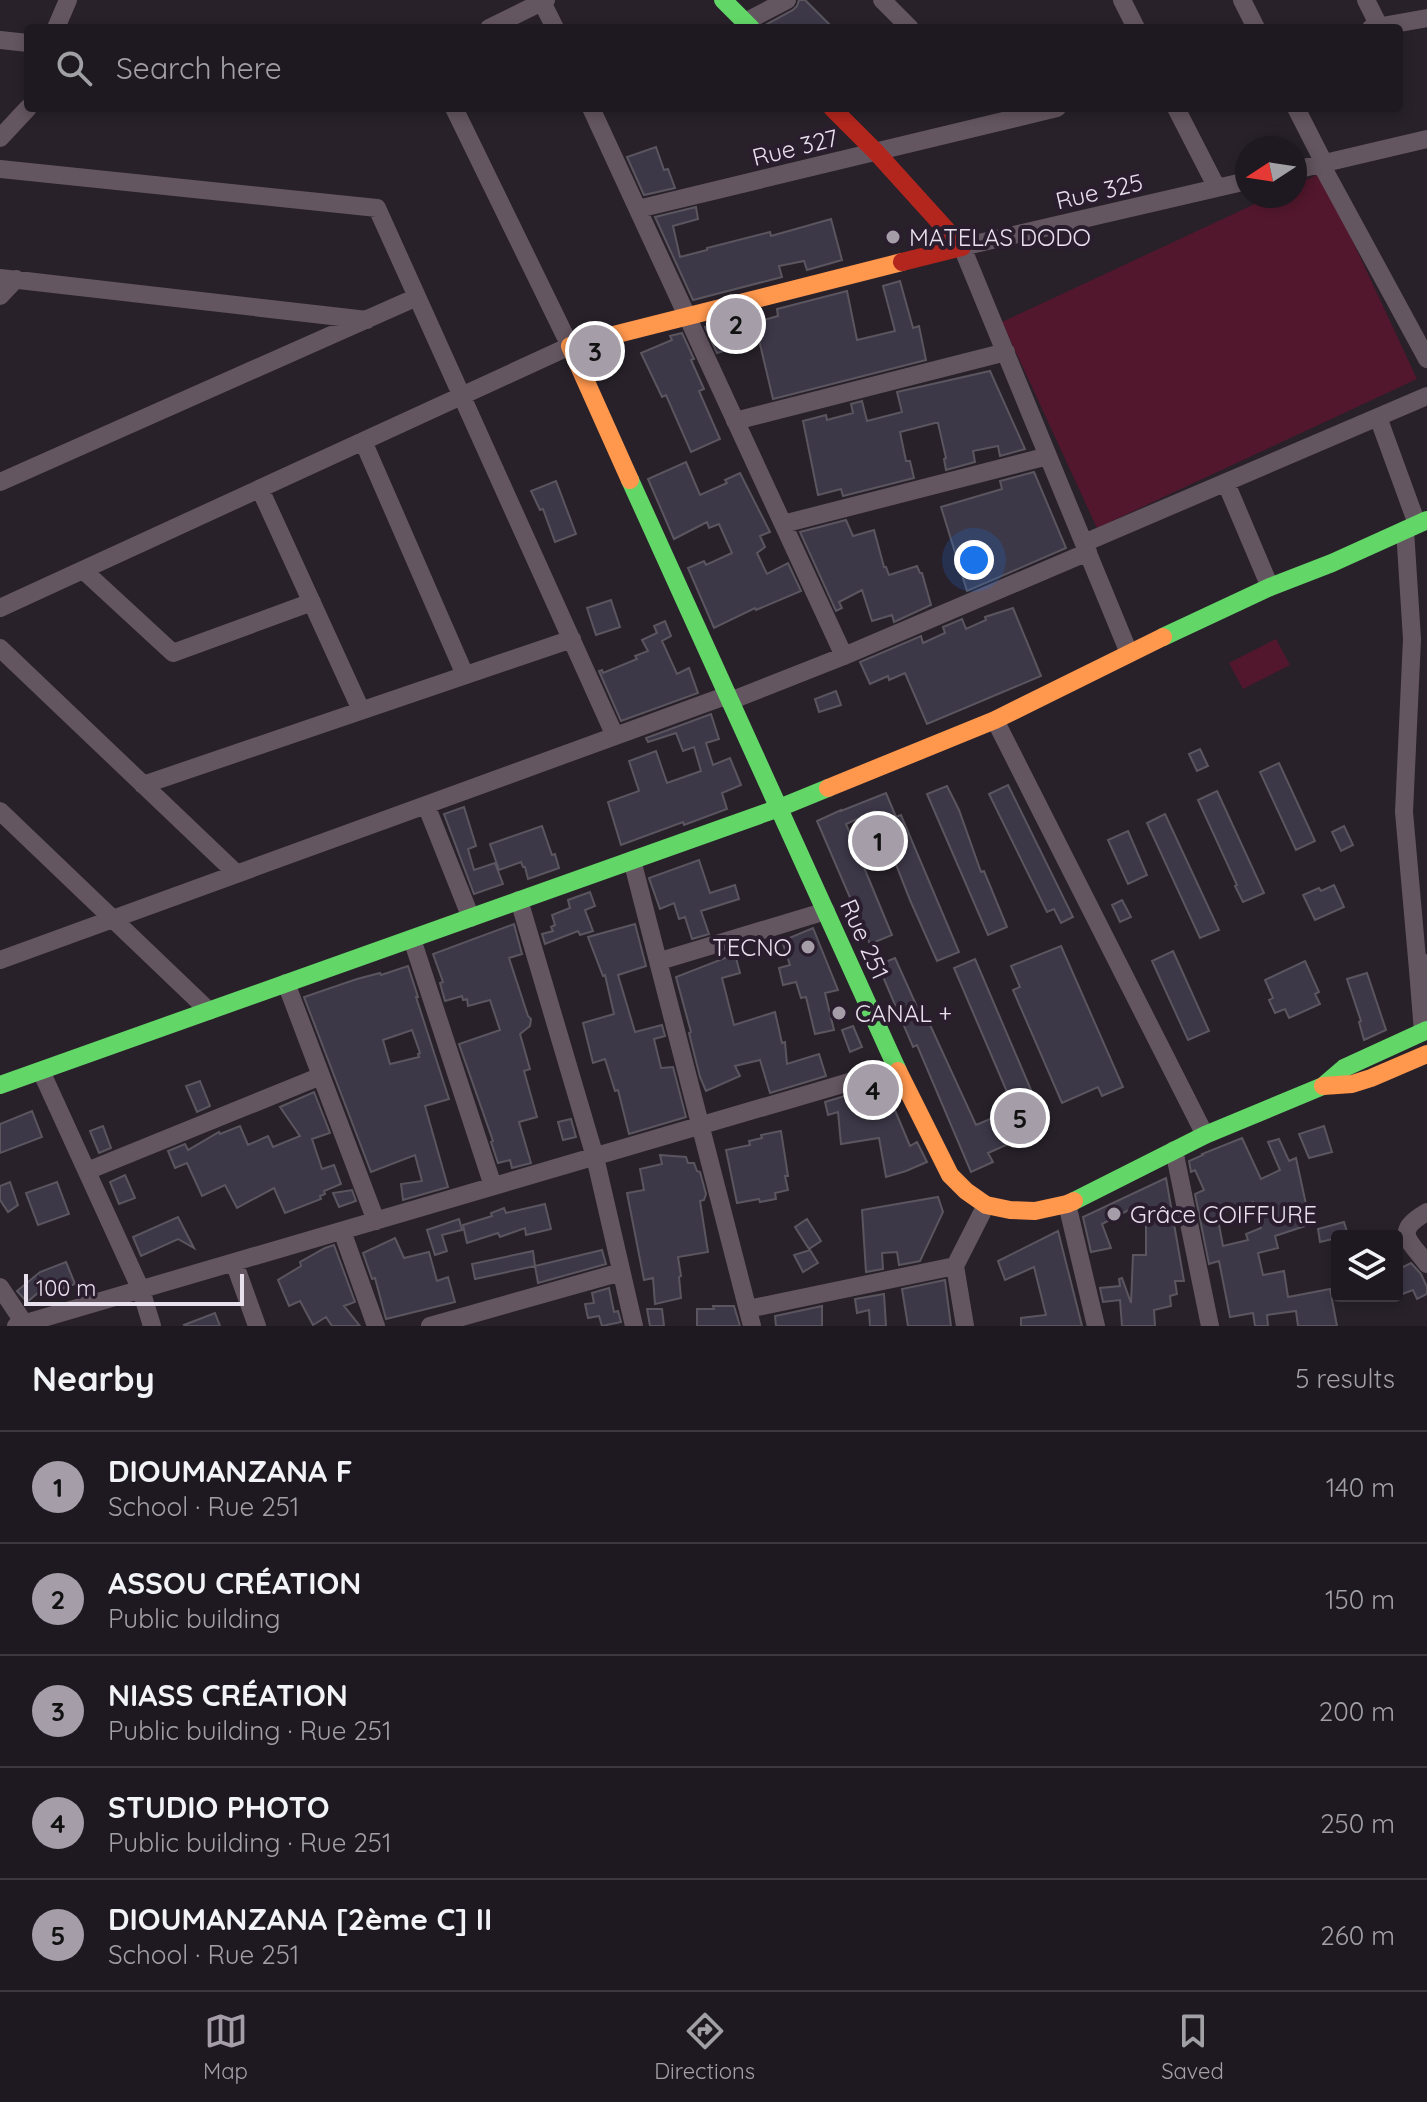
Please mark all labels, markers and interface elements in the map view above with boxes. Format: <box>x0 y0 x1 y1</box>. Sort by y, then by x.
search box <box>24 24 1403 112</box>
icon: search <box>52 46 96 90</box>
text: Search here <box>116 49 282 87</box>
street label: Rue 327 <box>749 122 841 172</box>
north arrow <box>1235 136 1307 208</box>
street label: Rue 325 <box>1052 166 1146 216</box>
place label: MATELAS DODO <box>909 222 1091 252</box>
marker: MATELAS DODO <box>884 228 902 246</box>
pin: 2 <box>710 294 762 354</box>
pin: 3 <box>569 321 621 381</box>
your location <box>954 540 994 580</box>
pin: 1 <box>852 811 904 871</box>
street label: Rue 251 <box>834 894 896 984</box>
place label: TECNO <box>712 932 792 962</box>
marker: TECNO <box>799 938 817 956</box>
place label: CANAL + <box>855 998 952 1028</box>
marker: CANAL + <box>830 1004 848 1022</box>
pin: 4 <box>847 1060 899 1120</box>
pin: 5 <box>994 1088 1046 1148</box>
place label: Grâce COIFFURE <box>1130 1199 1317 1229</box>
marker: Grâce COIFFURE <box>1105 1205 1123 1223</box>
map controls <box>1331 1230 1403 1302</box>
button: layers <box>1331 1230 1403 1302</box>
scale bar <box>24 1270 244 1306</box>
text: 100 m <box>36 1274 96 1302</box>
text: Nearby <box>32 1357 155 1400</box>
text: 5 results <box>1295 1362 1395 1395</box>
text: DIOUMANZANA F <box>108 1452 353 1490</box>
text: 1 <box>53 1471 63 1504</box>
text: 140 m <box>1326 1471 1395 1504</box>
text: School · Rue 251 <box>108 1490 299 1523</box>
text: ASSOU CRÉATION <box>108 1564 361 1602</box>
text: 2 <box>51 1583 65 1616</box>
text: 150 m <box>1325 1583 1395 1616</box>
text: Public building <box>108 1602 280 1635</box>
text: NIASS CRÉATION <box>108 1676 348 1714</box>
text: 3 <box>51 1695 65 1728</box>
text: 200 m <box>1319 1695 1395 1728</box>
text: Public building · Rue 251 <box>108 1714 392 1747</box>
text: STUDIO PHOTO <box>108 1788 330 1826</box>
text: 4 <box>50 1807 66 1840</box>
text: 250 m <box>1320 1807 1395 1840</box>
text: Public building · Rue 251 <box>108 1826 392 1859</box>
text: DIOUMANZANA [2ème C] II <box>108 1900 492 1938</box>
text: 5 <box>51 1919 65 1952</box>
text: 260 m <box>1320 1919 1395 1952</box>
text: School · Rue 251 <box>108 1938 299 1971</box>
tab: Map <box>203 2009 248 2085</box>
tab: Directions <box>654 2009 755 2085</box>
tab: Saved <box>1161 2009 1224 2085</box>

